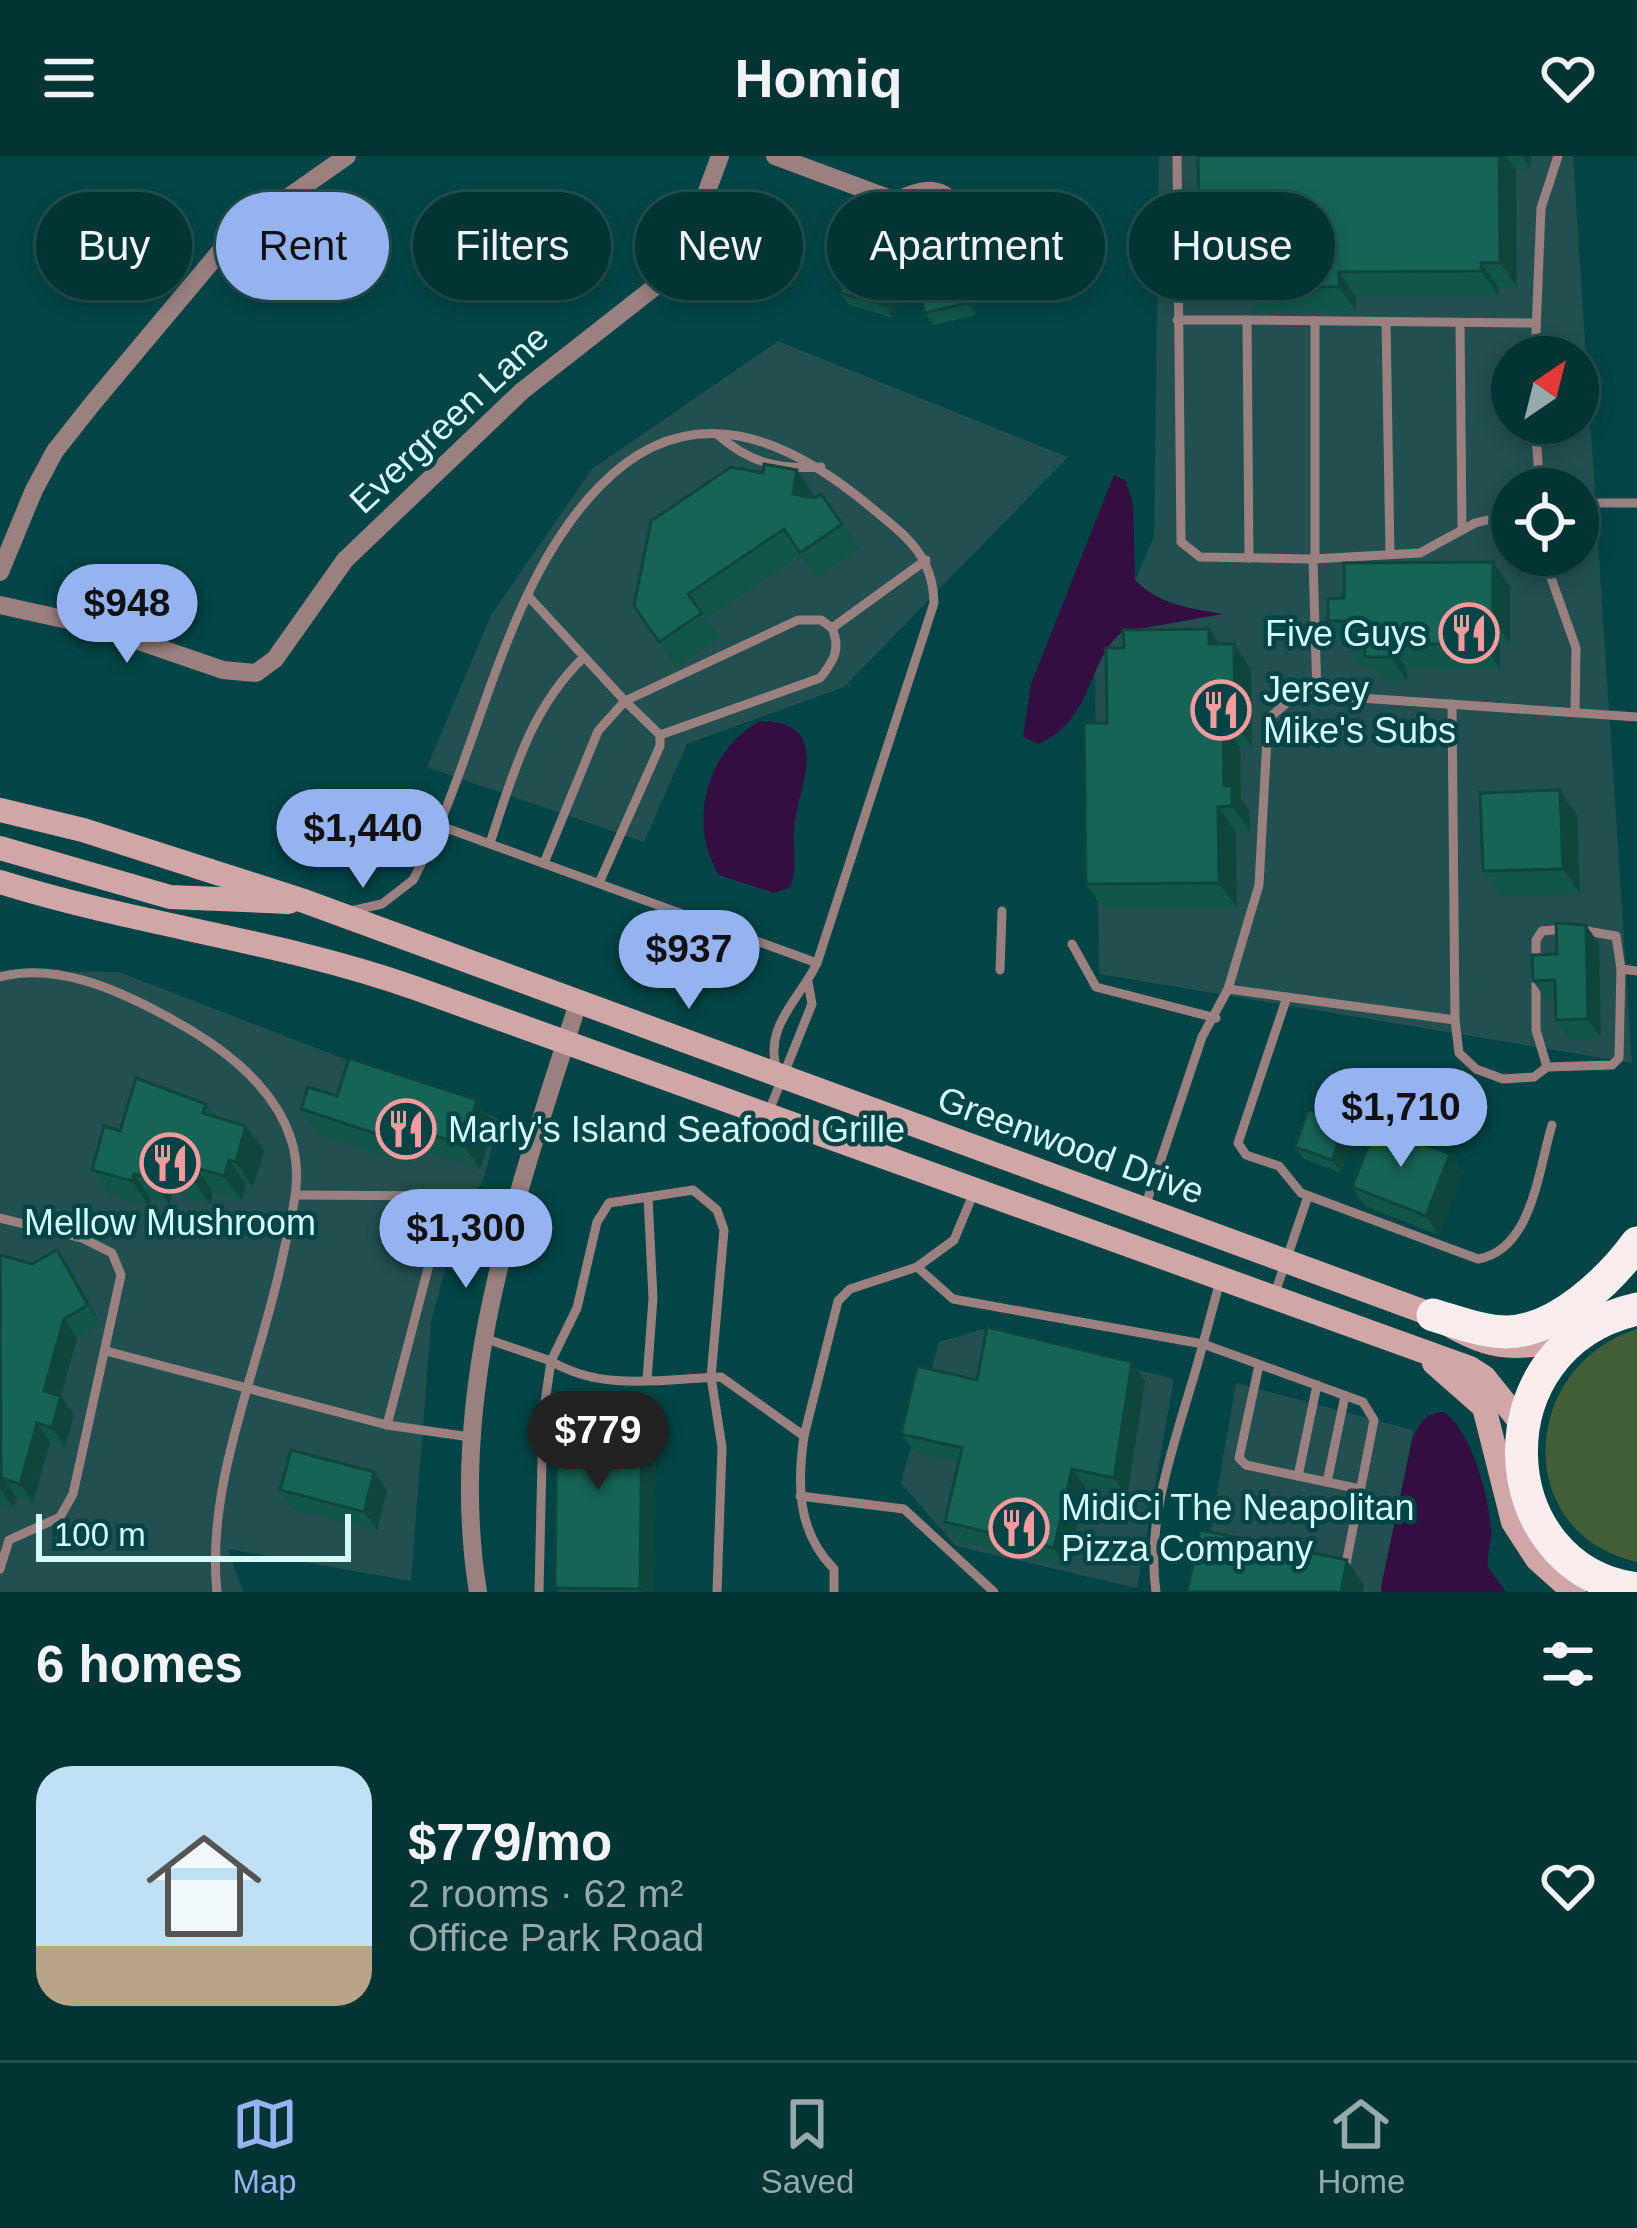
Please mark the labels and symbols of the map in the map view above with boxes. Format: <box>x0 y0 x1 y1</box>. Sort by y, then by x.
street label: Evergreen Lane <box>341 317 557 521</box>
north arrow <box>1491 336 1599 444</box>
pin: $948 <box>56 564 198 666</box>
restaurant icon: Five Guys <box>1438 602 1500 664</box>
place label: Five Guys <box>1265 613 1427 654</box>
place label: Jersey Mike's Subs <box>1263 669 1456 751</box>
restaurant icon: Jersey Mike's Subs <box>1190 679 1252 741</box>
pin: $1,440 <box>265 789 461 891</box>
pin: $937 <box>618 910 760 1012</box>
pin: $1,710 <box>1303 1068 1499 1170</box>
street label: Greenwood Drive <box>932 1078 1210 1212</box>
restaurant icon: Marly's Island Seafood Grille <box>375 1098 437 1160</box>
place label: Marly's Island Seafood Grille <box>448 1109 905 1150</box>
restaurant icon: Mellow Mushroom <box>139 1132 201 1194</box>
pin: $1,300 <box>368 1189 564 1291</box>
place label: Mellow Mushroom <box>24 1202 316 1243</box>
pin: $779 <box>527 1391 669 1493</box>
place label: MidiCi The Neapolitan Pizza Company <box>1061 1487 1415 1569</box>
restaurant icon: MidiCi The Neapolitan Pizza Company <box>988 1497 1050 1559</box>
scale bar <box>36 1508 351 1561</box>

